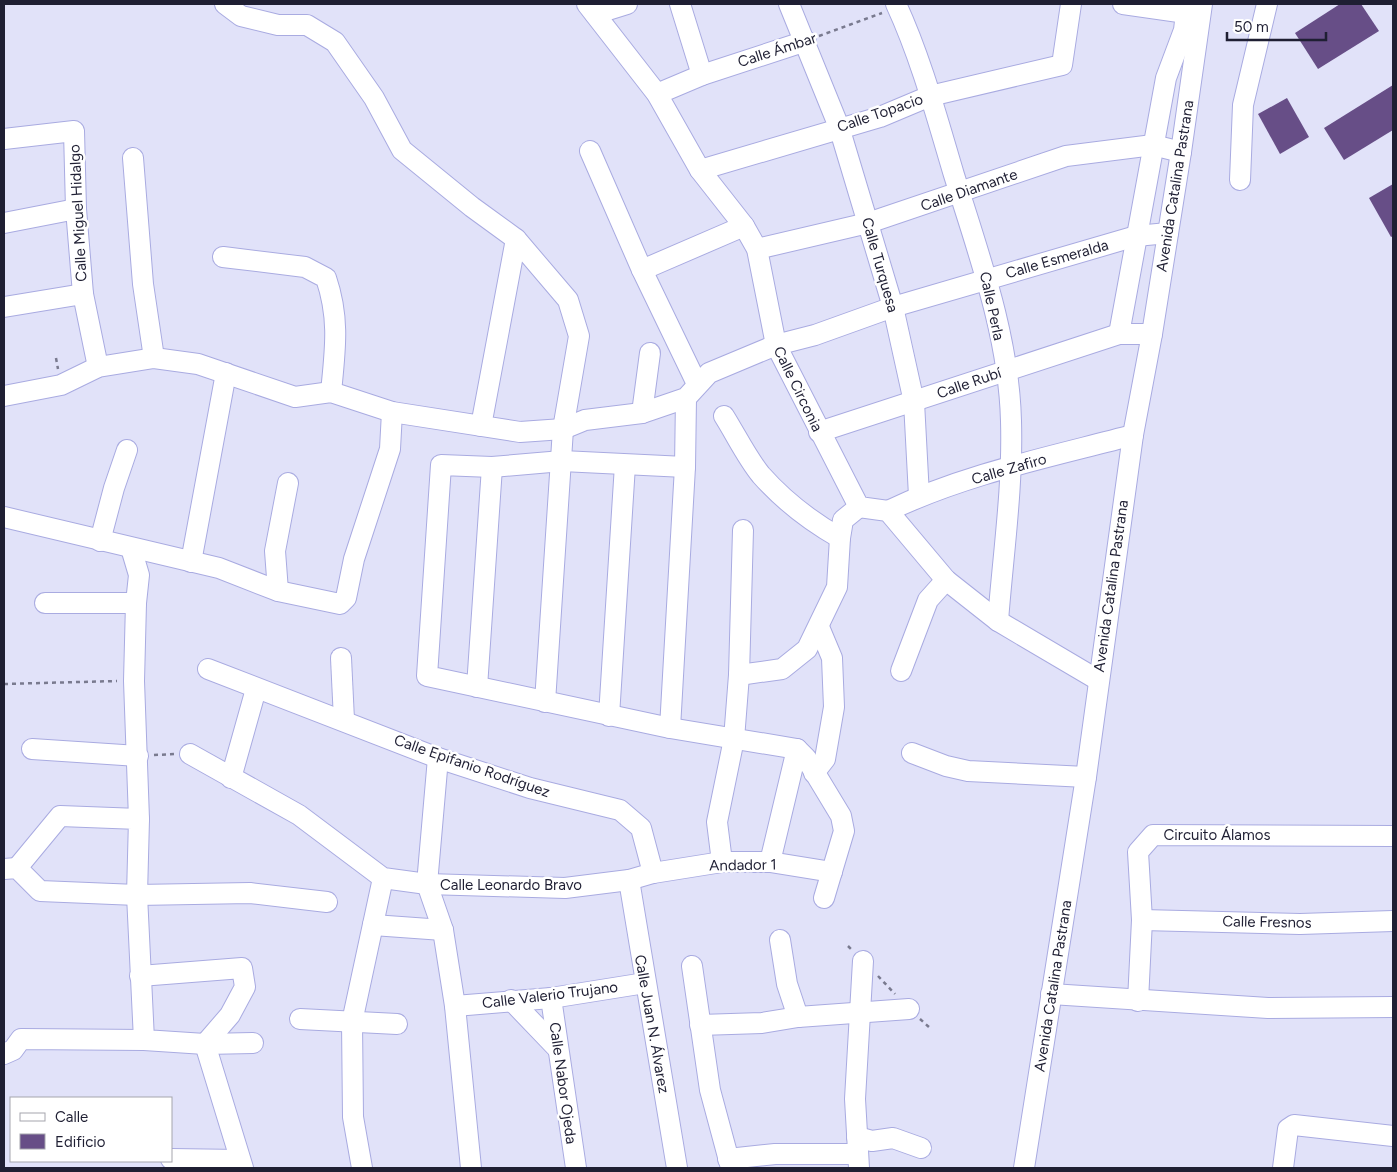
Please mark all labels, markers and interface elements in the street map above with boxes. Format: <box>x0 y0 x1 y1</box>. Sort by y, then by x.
scale bar <box>1227 10 1326 42</box>
text: 50 m <box>1234 18 1269 36</box>
street label: Calle Ámbar <box>736 29 818 71</box>
street label: Calle Topacio <box>835 90 926 136</box>
street label: Avenida Catalina Pastrana <box>1153 99 1197 273</box>
street label: Calle Miguel Hidalgo <box>65 144 91 282</box>
street label: Calle Diamante <box>918 165 1020 215</box>
street label: Calle Turquesa <box>858 215 902 315</box>
street label: Calle Esmeralda <box>1003 236 1111 282</box>
street label: Calle Perla <box>976 270 1008 342</box>
street label: Calle Circonia <box>770 343 826 435</box>
street label: Calle Rubí <box>934 363 1005 402</box>
street label: Calle Zafiro <box>970 450 1049 488</box>
street label: Avenida Catalina Pastrana <box>1090 499 1132 673</box>
street label: Calle Epifanio Rodríguez <box>392 731 552 801</box>
street label: Circuito Álamos <box>1164 826 1270 844</box>
street label: Andador 1 <box>709 855 777 875</box>
street label: Calle Leonardo Bravo <box>440 876 582 894</box>
street label: Avenida Catalina Pastrana <box>1031 899 1075 1073</box>
street label: Calle Fresnos <box>1222 912 1312 932</box>
street label: Calle Juan N. Álvarez <box>631 953 673 1095</box>
street label: Calle Valerio Trujano <box>481 978 619 1012</box>
street label: Calle Nabor Ojeda <box>546 1021 580 1145</box>
legend <box>10 1097 172 1162</box>
text: Calle <box>55 1108 88 1126</box>
text: Edificio <box>55 1133 106 1151</box>

